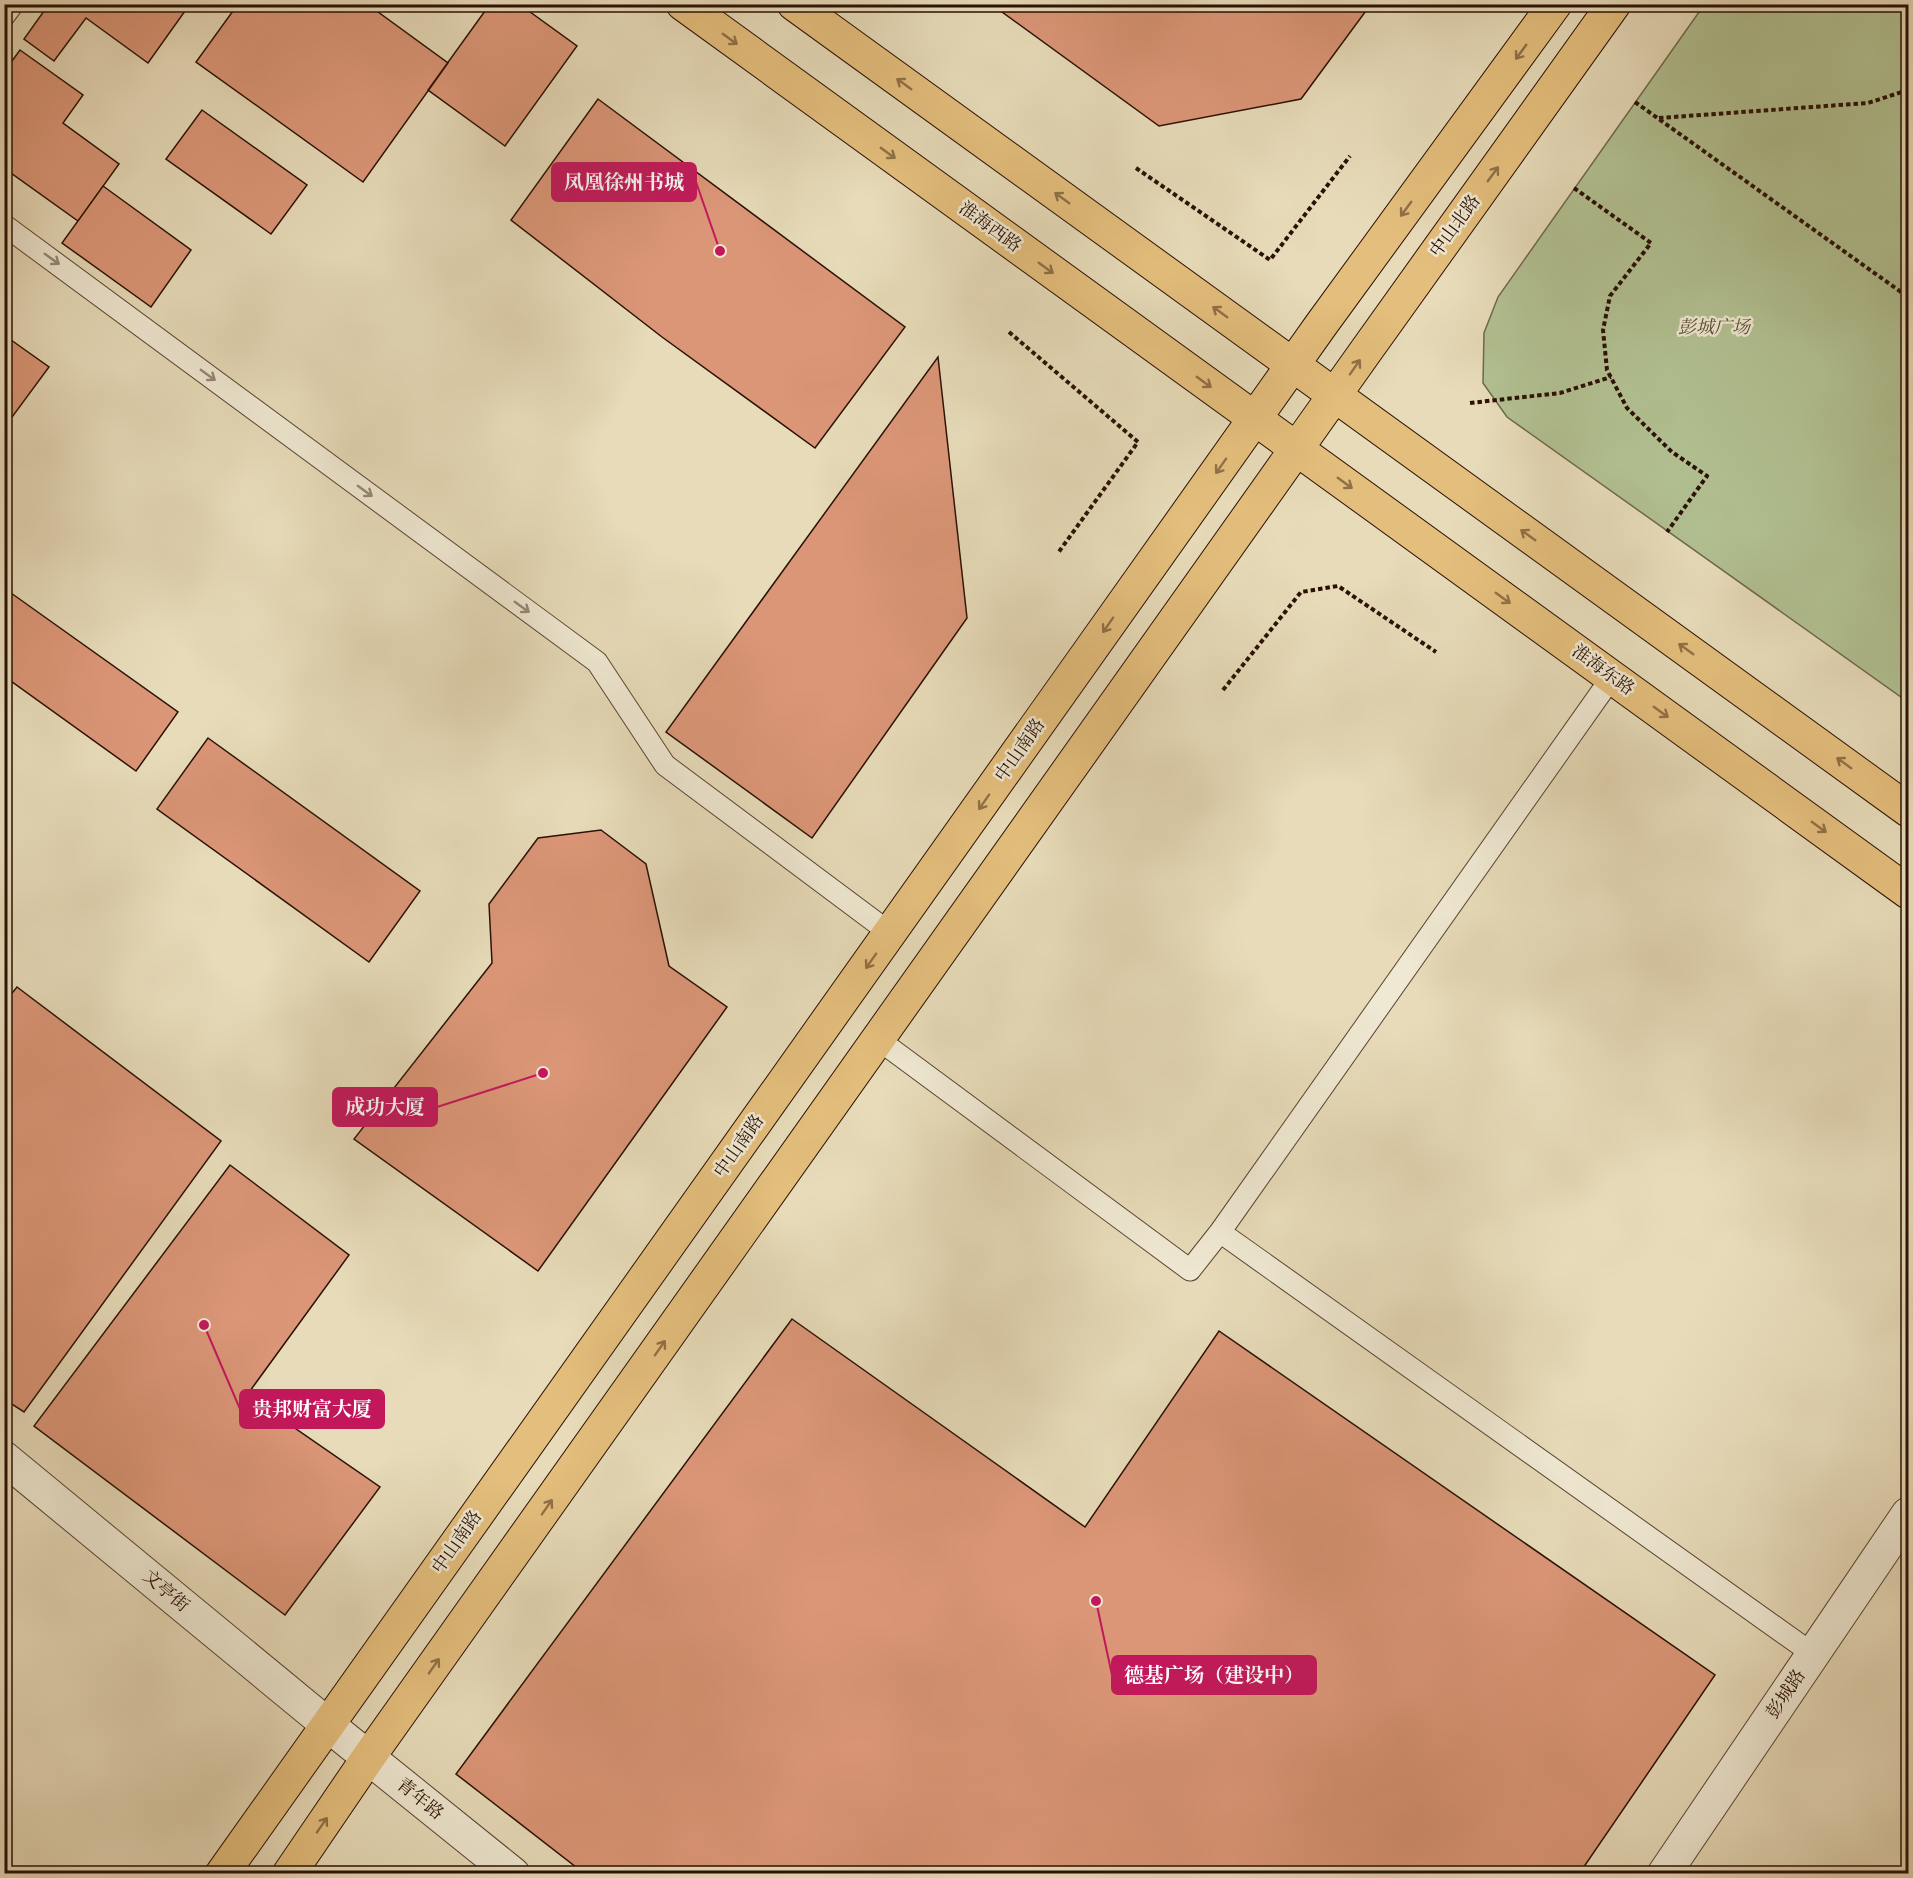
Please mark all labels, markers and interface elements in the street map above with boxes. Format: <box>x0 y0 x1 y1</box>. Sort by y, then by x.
one-way arrow <box>722 33 738 45</box>
one-way arrow <box>1515 43 1527 59</box>
one-way arrow <box>896 77 912 90</box>
one-way arrow <box>880 147 896 159</box>
callout: 凤凰徐州书城 <box>552 163 696 201</box>
one-way arrow <box>1487 166 1499 182</box>
text: 凤凰徐州书城 <box>564 171 684 194</box>
street label: 中山北路 <box>1425 191 1485 261</box>
one-way arrow <box>1054 192 1070 204</box>
street label: 淮海西路 <box>955 197 1025 257</box>
one-way arrow <box>1400 201 1413 217</box>
one-way arrow <box>43 253 59 266</box>
one-way arrow <box>1038 261 1054 274</box>
one-way arrow <box>1212 306 1228 318</box>
park label: 彭城广场 <box>1678 317 1752 338</box>
one-way arrow <box>1349 359 1361 375</box>
one-way arrow <box>200 369 216 381</box>
one-way arrow <box>1196 376 1212 388</box>
one-way arrow <box>1215 458 1227 474</box>
one-way arrow <box>1336 477 1352 489</box>
one-way arrow <box>357 485 373 497</box>
one-way arrow <box>1520 529 1536 541</box>
one-way arrow <box>1494 591 1510 604</box>
one-way arrow <box>514 601 530 613</box>
one-way arrow <box>1102 617 1114 633</box>
street label: 淮海东路 <box>1568 640 1638 700</box>
one-way arrow <box>1678 643 1694 655</box>
one-way arrow <box>1652 706 1668 718</box>
street label: 中山南路 <box>991 714 1049 786</box>
one-way arrow <box>1837 757 1853 769</box>
one-way arrow <box>977 793 990 809</box>
one-way arrow <box>1810 820 1826 833</box>
one-way arrow <box>865 952 877 968</box>
callout: 成功大厦 <box>333 1088 437 1126</box>
text: 成功大厦 <box>345 1096 425 1119</box>
street label: 中山南路 <box>710 1110 768 1182</box>
one-way arrow <box>654 1340 666 1356</box>
callout: 贵邦财富大厦 <box>240 1390 384 1428</box>
text: 贵邦财富大厦 <box>252 1398 372 1421</box>
one-way arrow <box>541 1499 553 1515</box>
street label: 中山南路 <box>428 1506 486 1578</box>
street label: 文亭街 <box>139 1566 193 1616</box>
callout: 德基广场（建设中） <box>1112 1656 1316 1694</box>
one-way arrow <box>428 1658 440 1674</box>
text: 德基广场（建设中） <box>1124 1664 1304 1687</box>
street label: 彭城路 <box>1762 1666 1810 1722</box>
street label: 青年路 <box>392 1774 448 1824</box>
one-way arrow <box>316 1818 328 1834</box>

